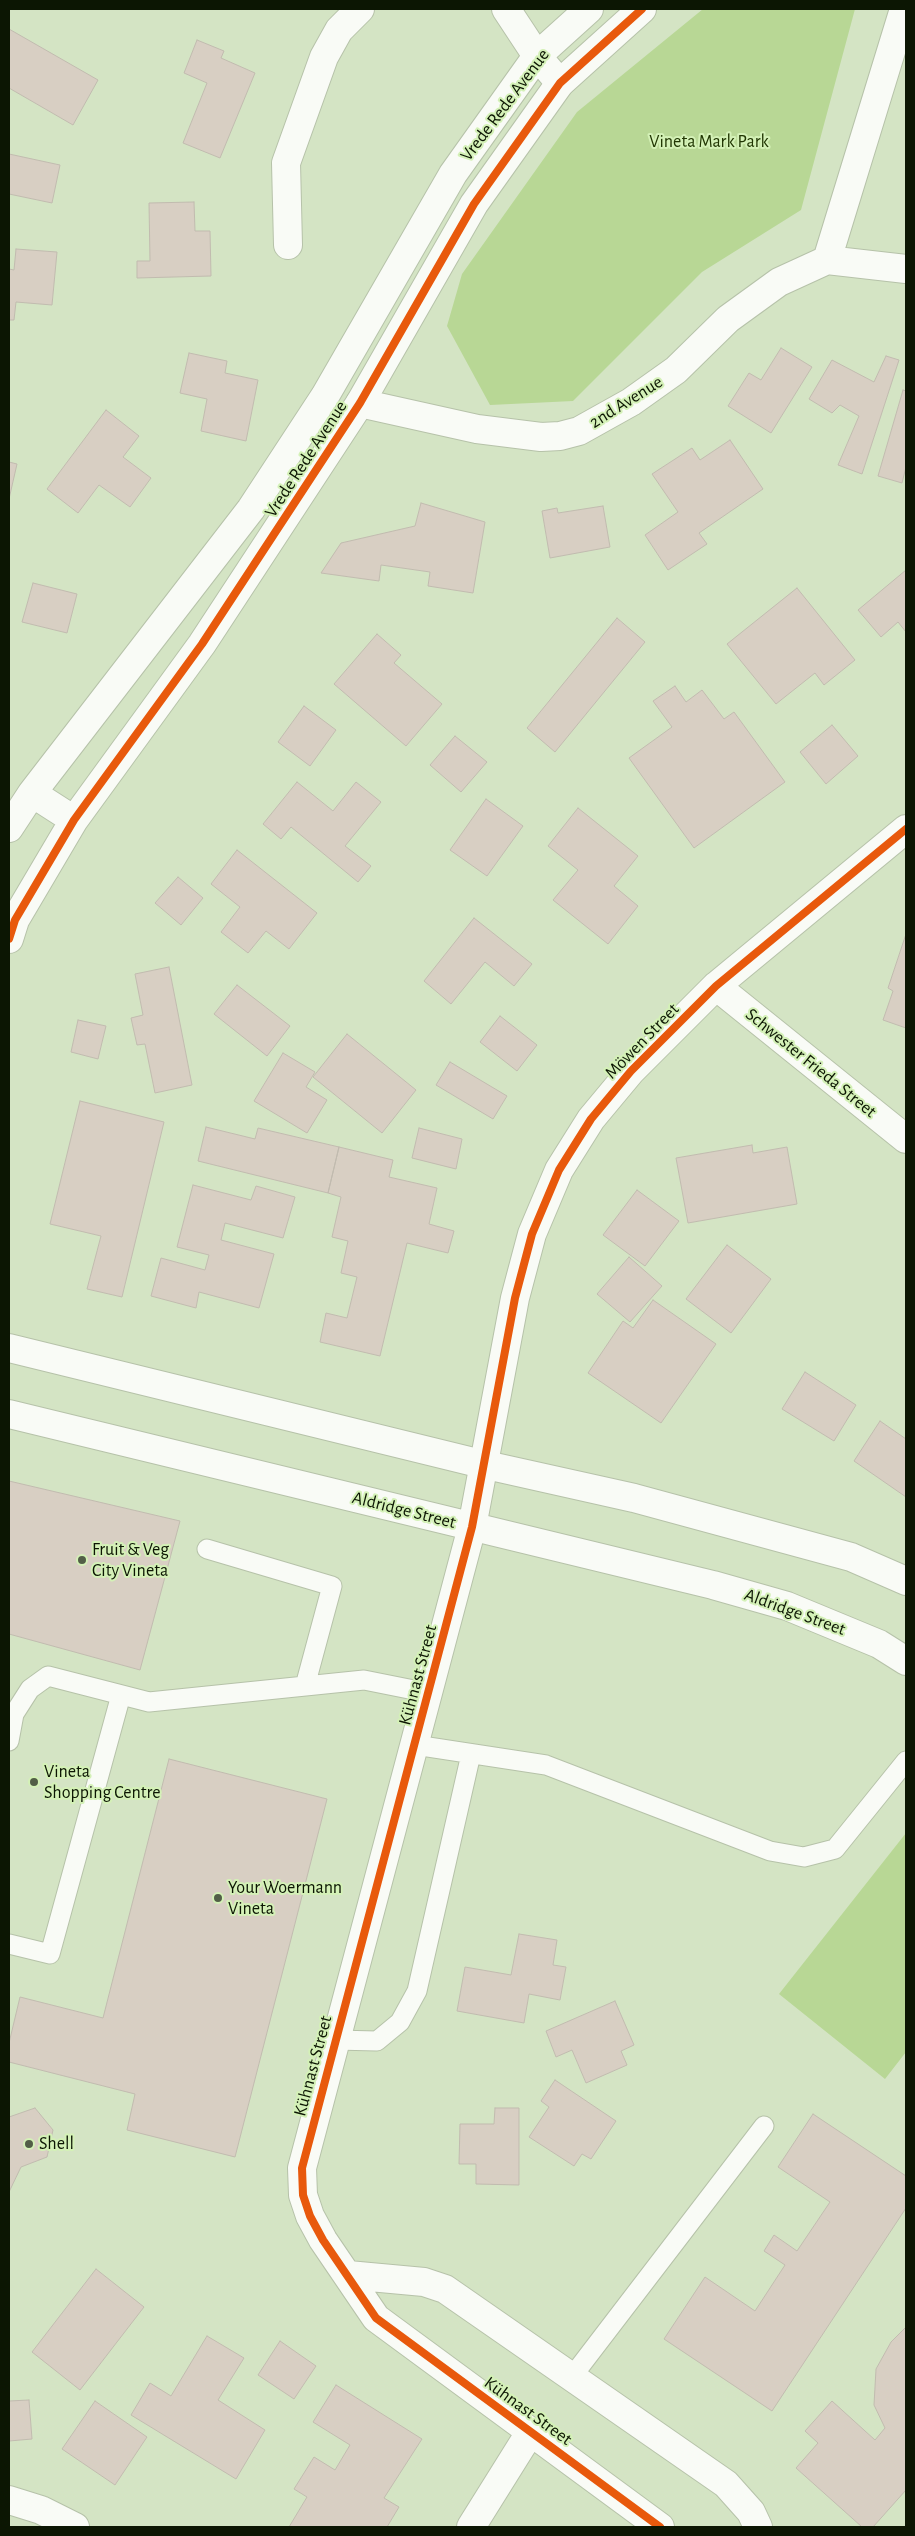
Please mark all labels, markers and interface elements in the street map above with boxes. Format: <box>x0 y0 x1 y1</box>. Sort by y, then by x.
street label: Vrede Rede Avenue <box>456 45 554 165</box>
park label: Vineta Mark Park <box>649 131 769 153</box>
street label: 2nd Avenue <box>585 371 667 433</box>
street label: Vrede Rede Avenue <box>260 397 352 521</box>
street label: Möwen Street <box>600 999 684 1083</box>
street label: Schwester Frieda Street <box>741 1004 881 1122</box>
street label: Aldridge Street <box>350 1487 458 1533</box>
place label: Fruit & Veg City Vineta <box>92 1539 169 1582</box>
marker: Fruit & Veg City Vineta <box>76 1554 88 1566</box>
street label: Aldridge Street <box>741 1584 849 1640</box>
street label: Kühnast Street <box>394 1622 442 1728</box>
place label: Vineta Shopping Centre <box>44 1761 161 1804</box>
marker: Vineta Shopping Centre <box>28 1776 40 1788</box>
place label: Your Woermann Vineta <box>228 1877 342 1920</box>
marker: Your Woermann Vineta <box>212 1892 224 1904</box>
street label: Kühnast Street <box>289 2013 337 2119</box>
place label: Shell <box>39 2133 74 2155</box>
marker: Shell <box>23 2138 35 2150</box>
street label: Kühnast Street <box>480 2372 576 2450</box>

